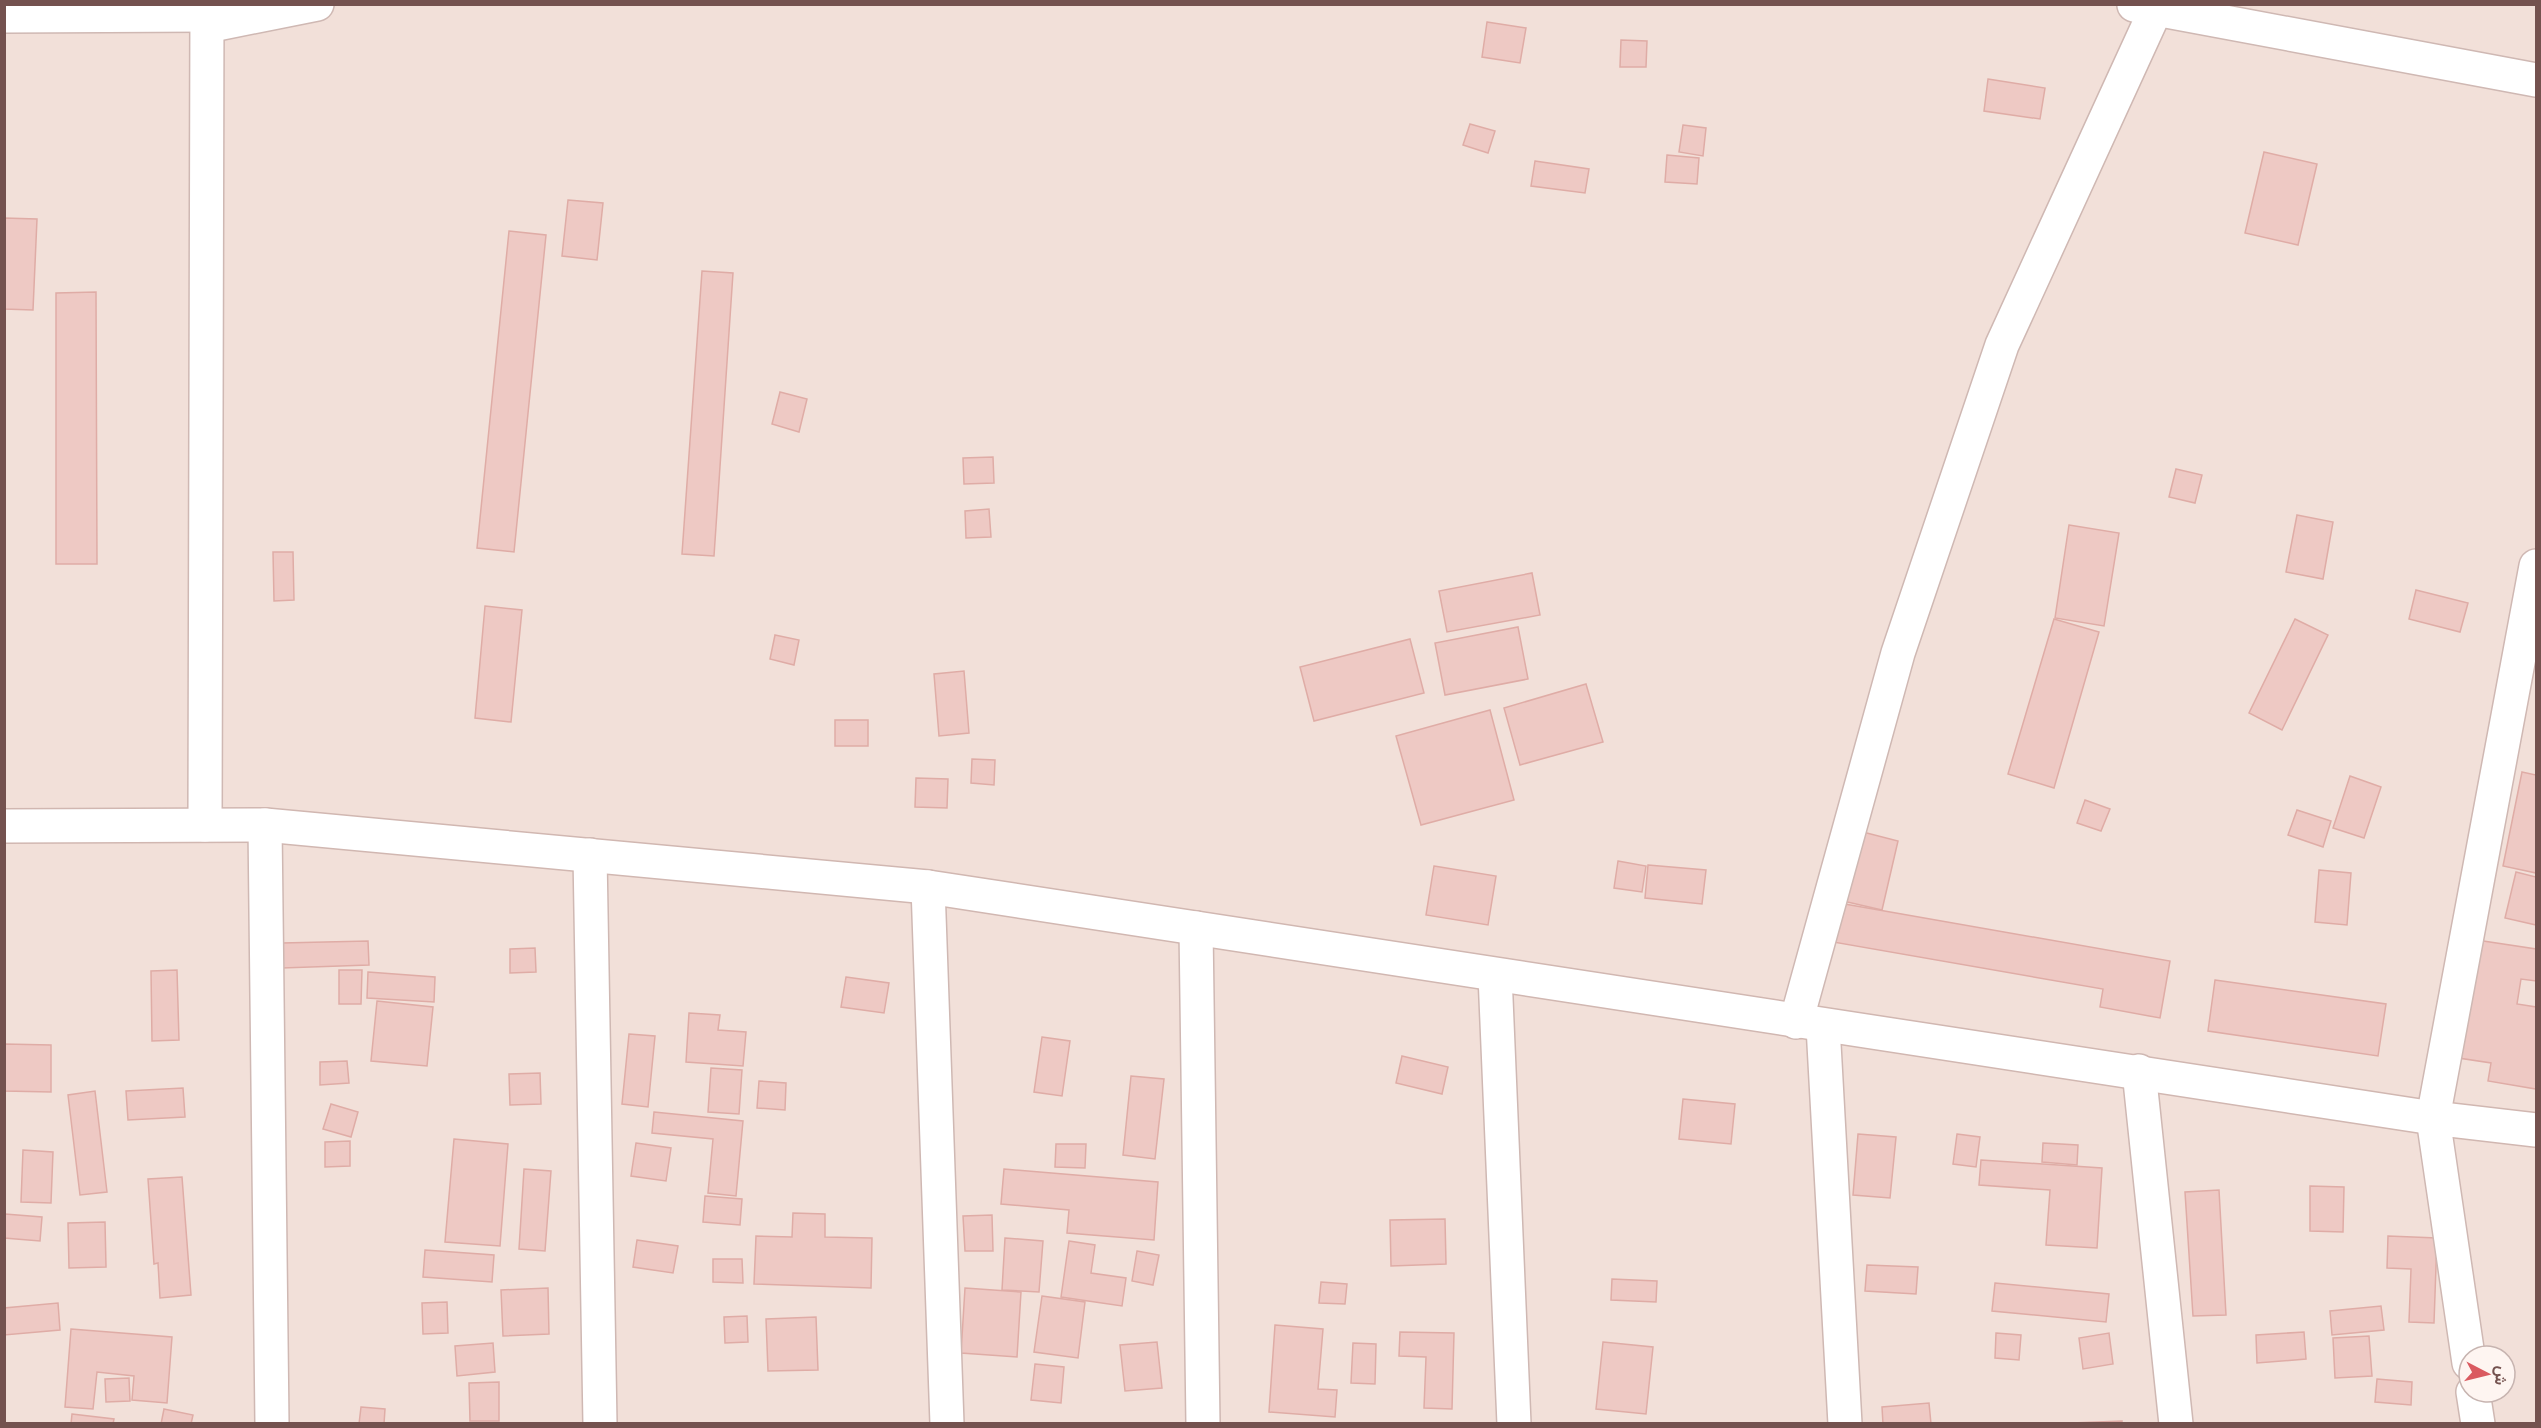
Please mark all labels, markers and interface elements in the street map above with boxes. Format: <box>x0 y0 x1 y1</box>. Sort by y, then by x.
north arrow <box>2457 1344 2517 1404</box>
text: ش <box>2489 1365 2515 1387</box>

